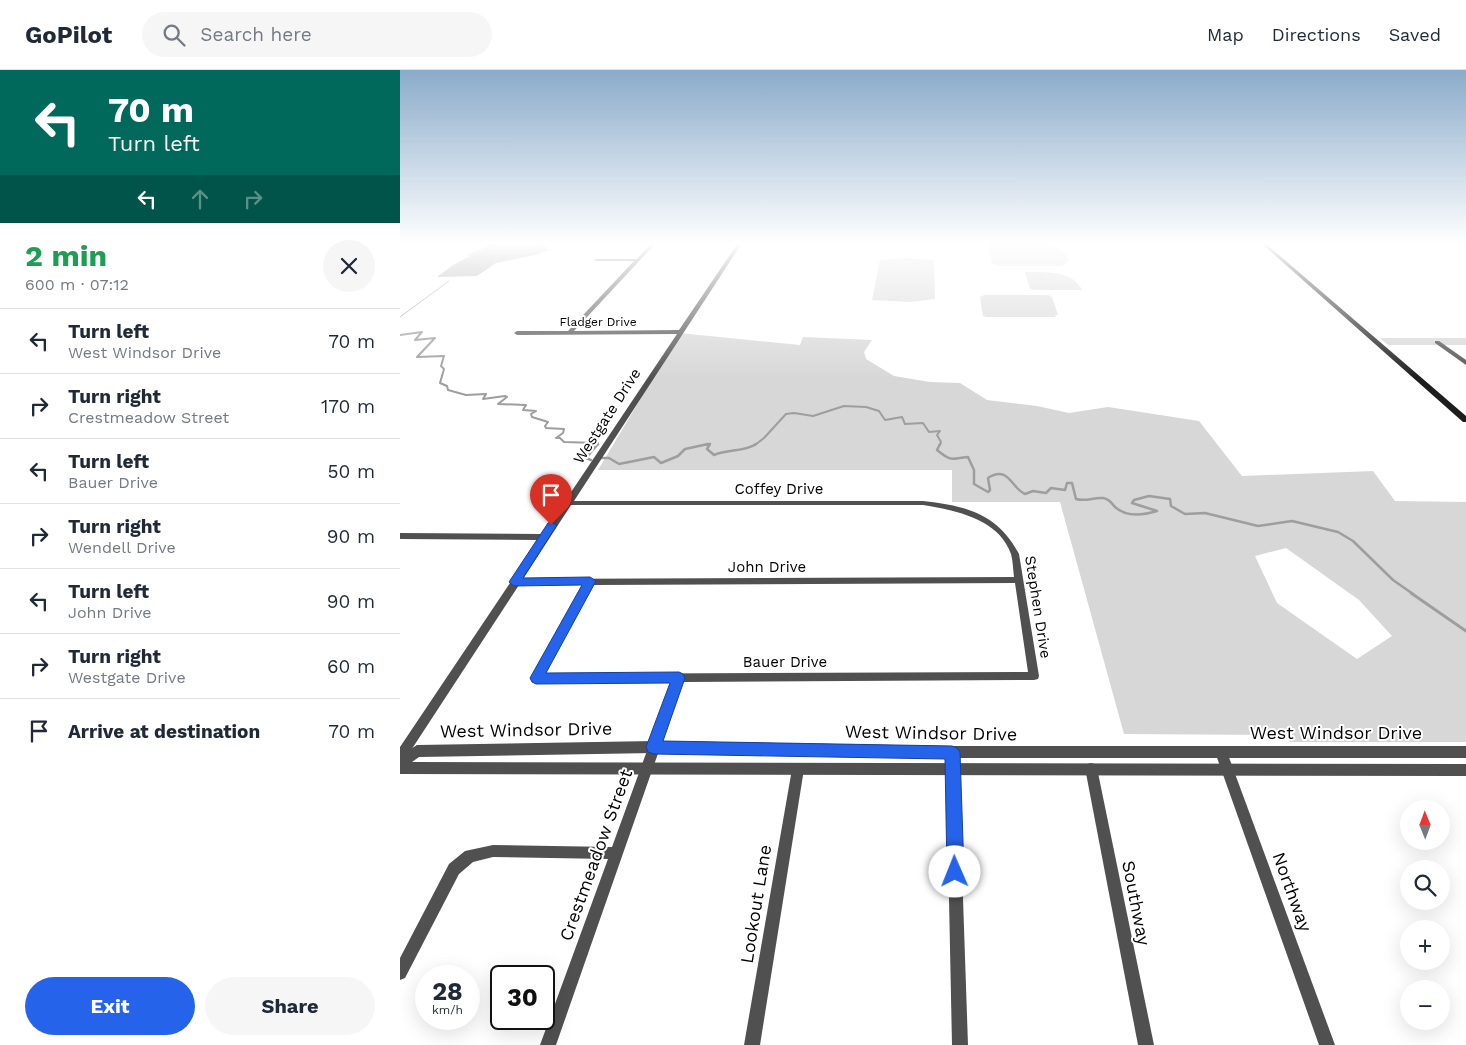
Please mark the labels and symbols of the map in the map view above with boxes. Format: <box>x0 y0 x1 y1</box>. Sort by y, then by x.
street label: Fladger Drive <box>559 315 637 329</box>
street label: Westgate Drive <box>569 365 645 467</box>
pin <box>530 474 572 525</box>
street label: Coffey Drive <box>735 480 823 498</box>
street label: Stephen Drive <box>1021 554 1055 660</box>
street label: John Drive <box>728 558 806 576</box>
street label: Bauer Drive <box>743 653 827 671</box>
street label: West Windsor Drive <box>440 717 612 742</box>
street label: West Windsor Drive <box>845 720 1017 745</box>
street label: West Windsor Drive <box>1250 722 1422 743</box>
street label: Crestmeadow Street <box>555 766 637 944</box>
north arrow <box>1400 800 1450 850</box>
street label: Lookout Lane <box>736 843 775 965</box>
position arrow <box>928 845 980 897</box>
street label: Northway <box>1268 849 1317 935</box>
street label: Southway <box>1118 859 1155 948</box>
speed limit sign: 30 <box>490 965 555 1030</box>

